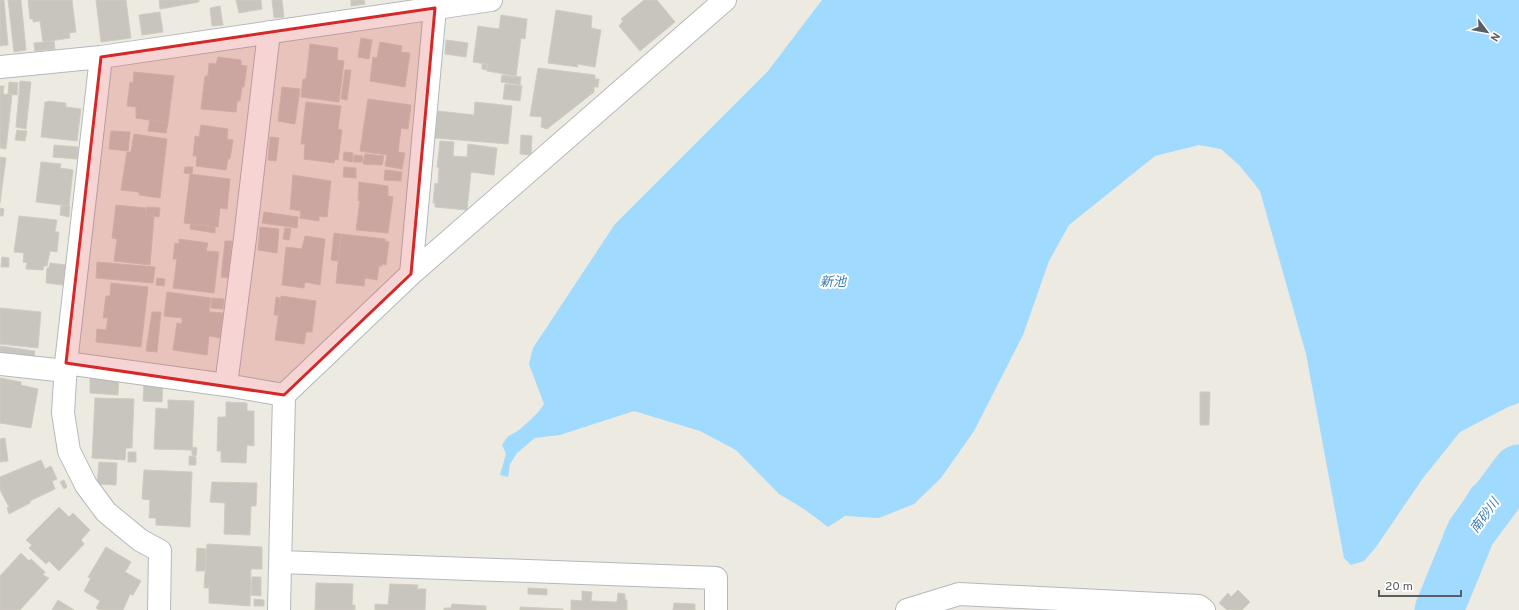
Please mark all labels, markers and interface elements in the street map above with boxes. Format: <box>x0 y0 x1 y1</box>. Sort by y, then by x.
north arrow <box>1467 12 1507 52</box>
text: N <box>1487 30 1503 44</box>
water label: 新池 <box>820 275 848 291</box>
water label: 南砂川 <box>1468 494 1505 537</box>
scale bar <box>1379 572 1461 598</box>
text: 20 m <box>1385 579 1413 595</box>

